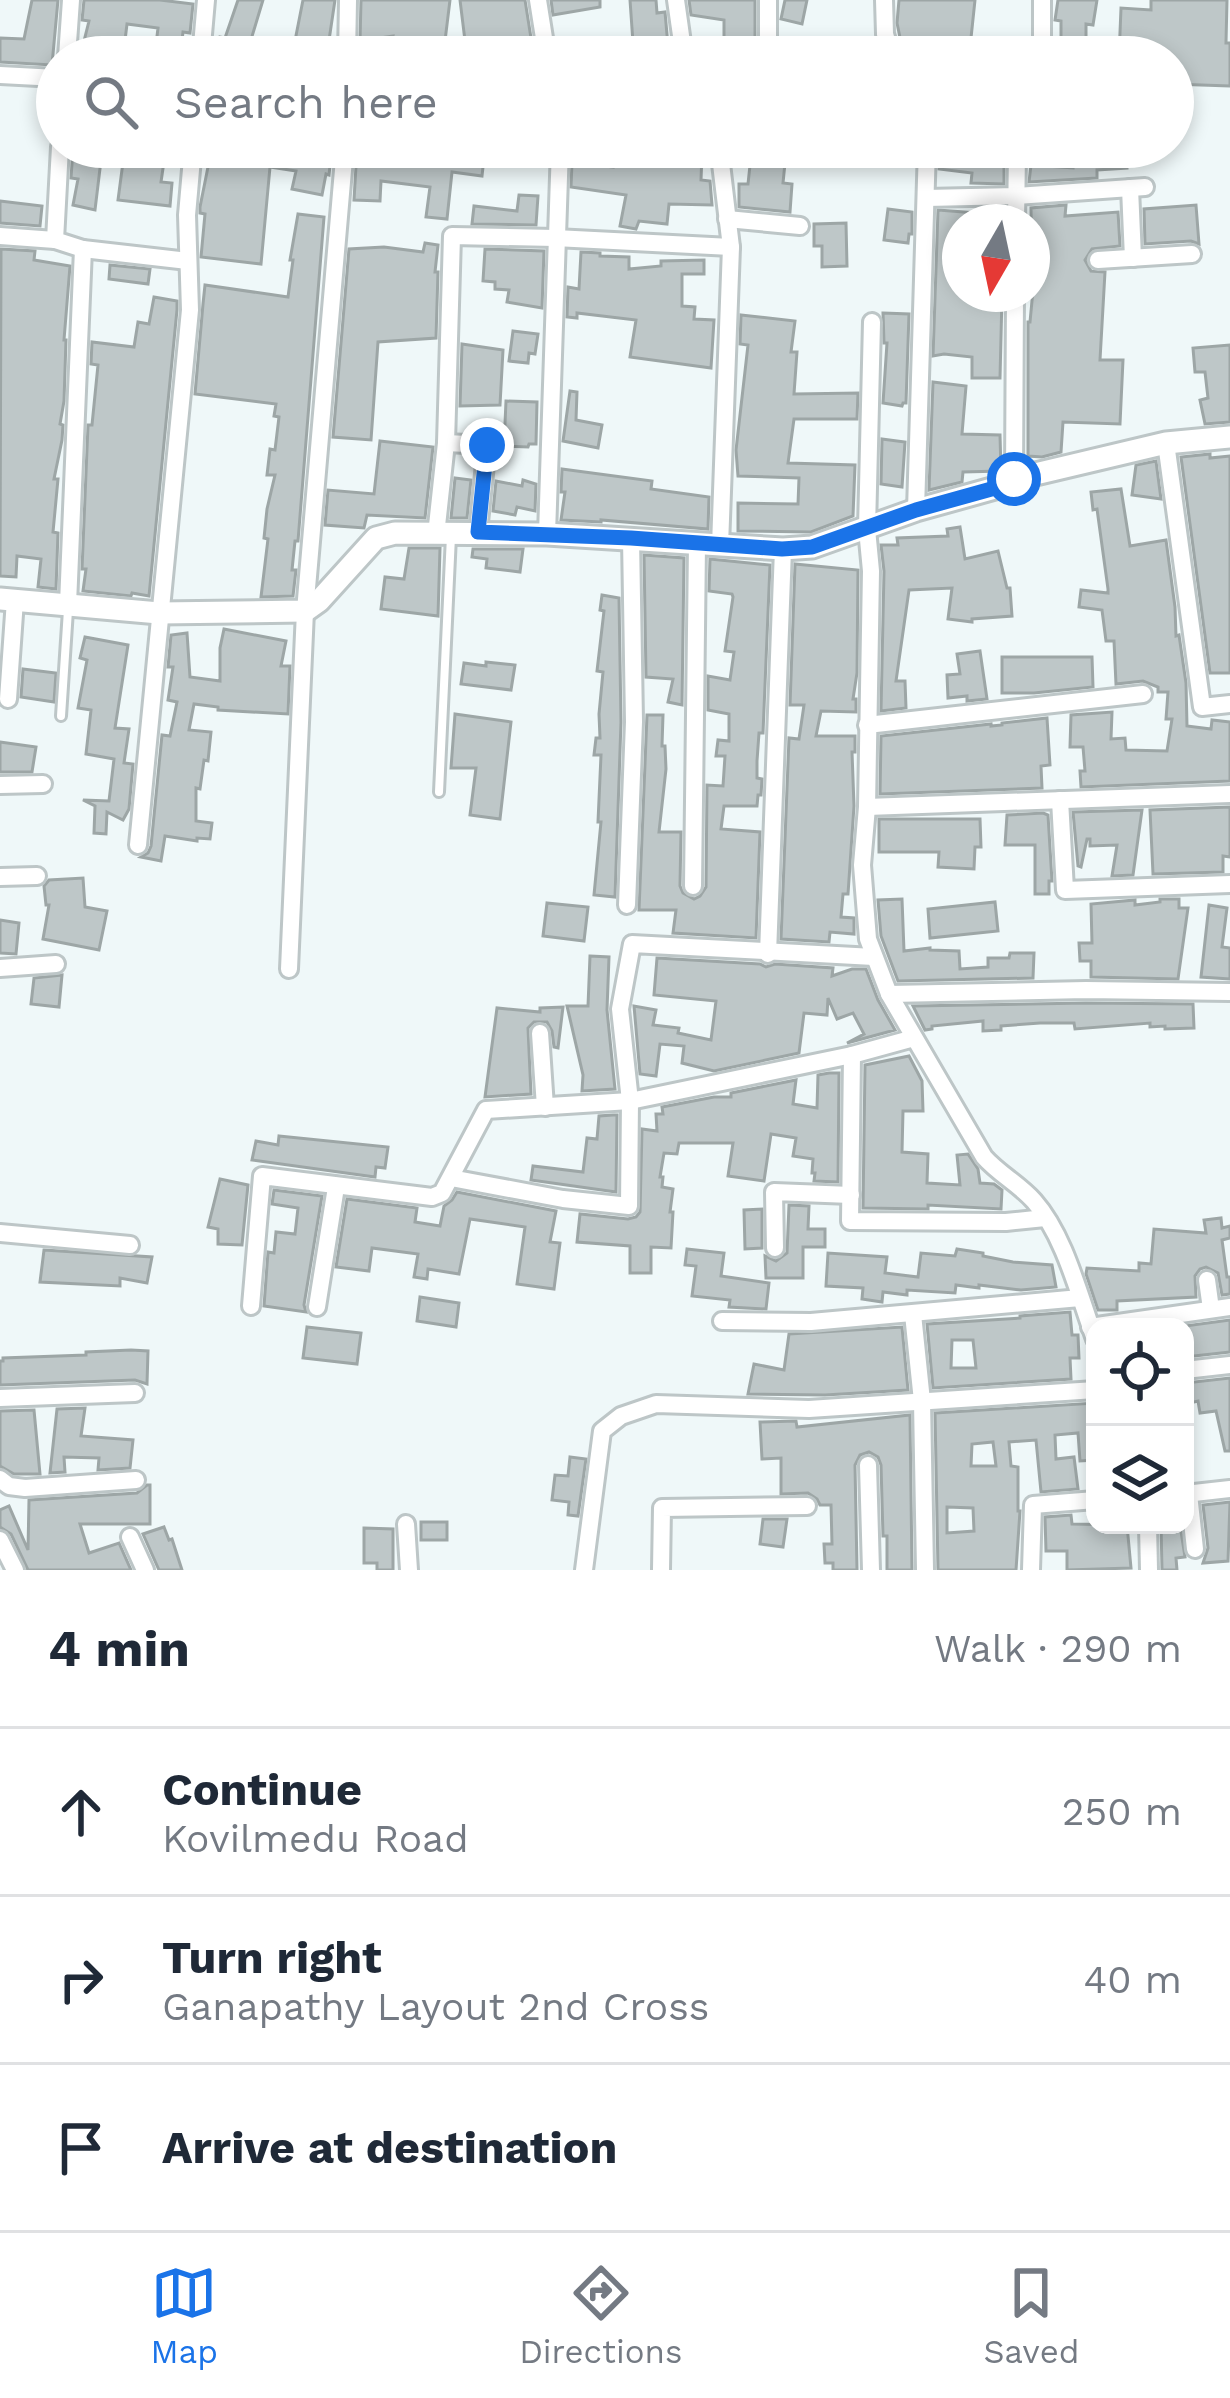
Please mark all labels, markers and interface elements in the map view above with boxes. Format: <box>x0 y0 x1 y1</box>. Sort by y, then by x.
search box <box>36 36 1194 168</box>
icon: search <box>78 69 144 135</box>
text: Search here <box>174 76 438 129</box>
north arrow <box>942 204 1050 312</box>
route end <box>460 418 514 472</box>
route start <box>987 452 1041 506</box>
map controls <box>1086 1318 1194 1534</box>
button: locate <box>1086 1318 1194 1426</box>
button: layers <box>1086 1426 1194 1534</box>
text: 4 min <box>48 1619 190 1678</box>
text: Walk · 290 m <box>934 1626 1182 1671</box>
text: Continue <box>162 1763 362 1816</box>
icon: ahead <box>48 1779 114 1845</box>
text: 250 m <box>1062 1789 1182 1834</box>
text: Kovilmedu Road <box>162 1816 469 1861</box>
text: Turn right <box>162 1931 382 1984</box>
icon: right <box>48 1947 114 2013</box>
text: 40 m <box>1083 1957 1182 2002</box>
text: Ganapathy Layout 2nd Cross <box>162 1984 709 2029</box>
icon: arrive <box>48 2115 114 2181</box>
text: Arrive at destination <box>162 2121 617 2174</box>
tab: Map <box>151 2260 218 2371</box>
tab: Directions <box>519 2260 682 2371</box>
tab: Saved <box>984 2260 1079 2371</box>

